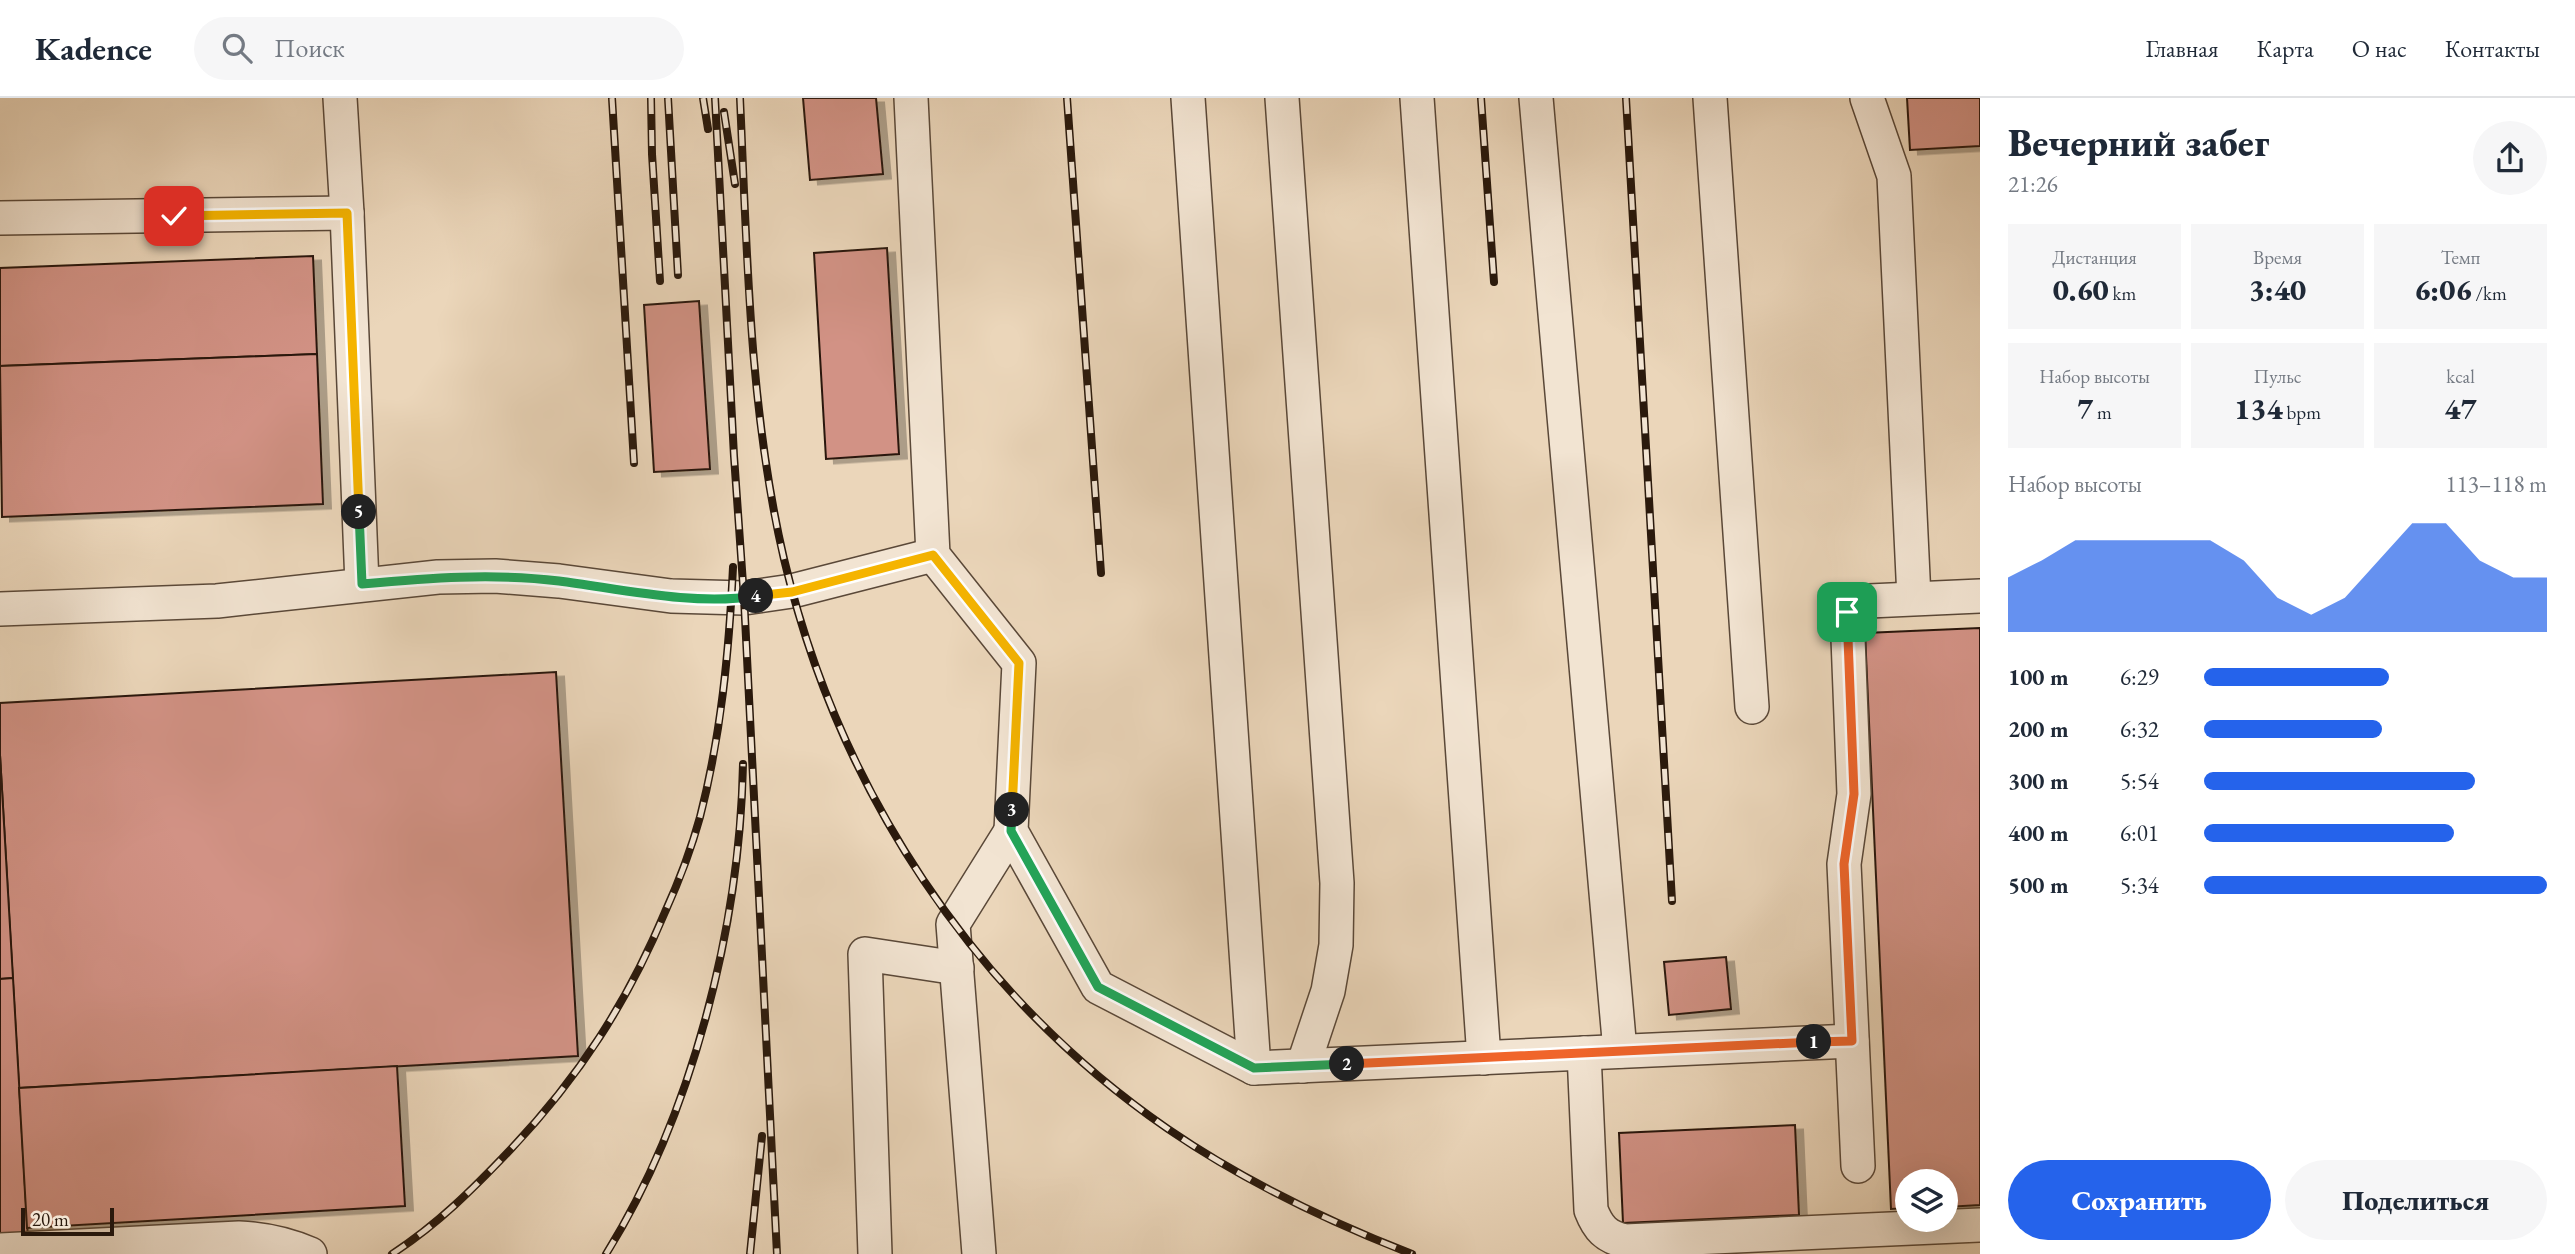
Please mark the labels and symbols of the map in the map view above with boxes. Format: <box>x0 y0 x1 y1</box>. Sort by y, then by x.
pin <box>144 186 204 246</box>
pin: 5 <box>342 494 376 530</box>
pin: 4 <box>738 578 774 614</box>
pin <box>1817 582 1877 642</box>
pin: 3 <box>995 792 1030 828</box>
pin: 1 <box>1797 1024 1832 1060</box>
pin: 2 <box>1330 1046 1364 1082</box>
scale bar <box>21 1205 114 1237</box>

